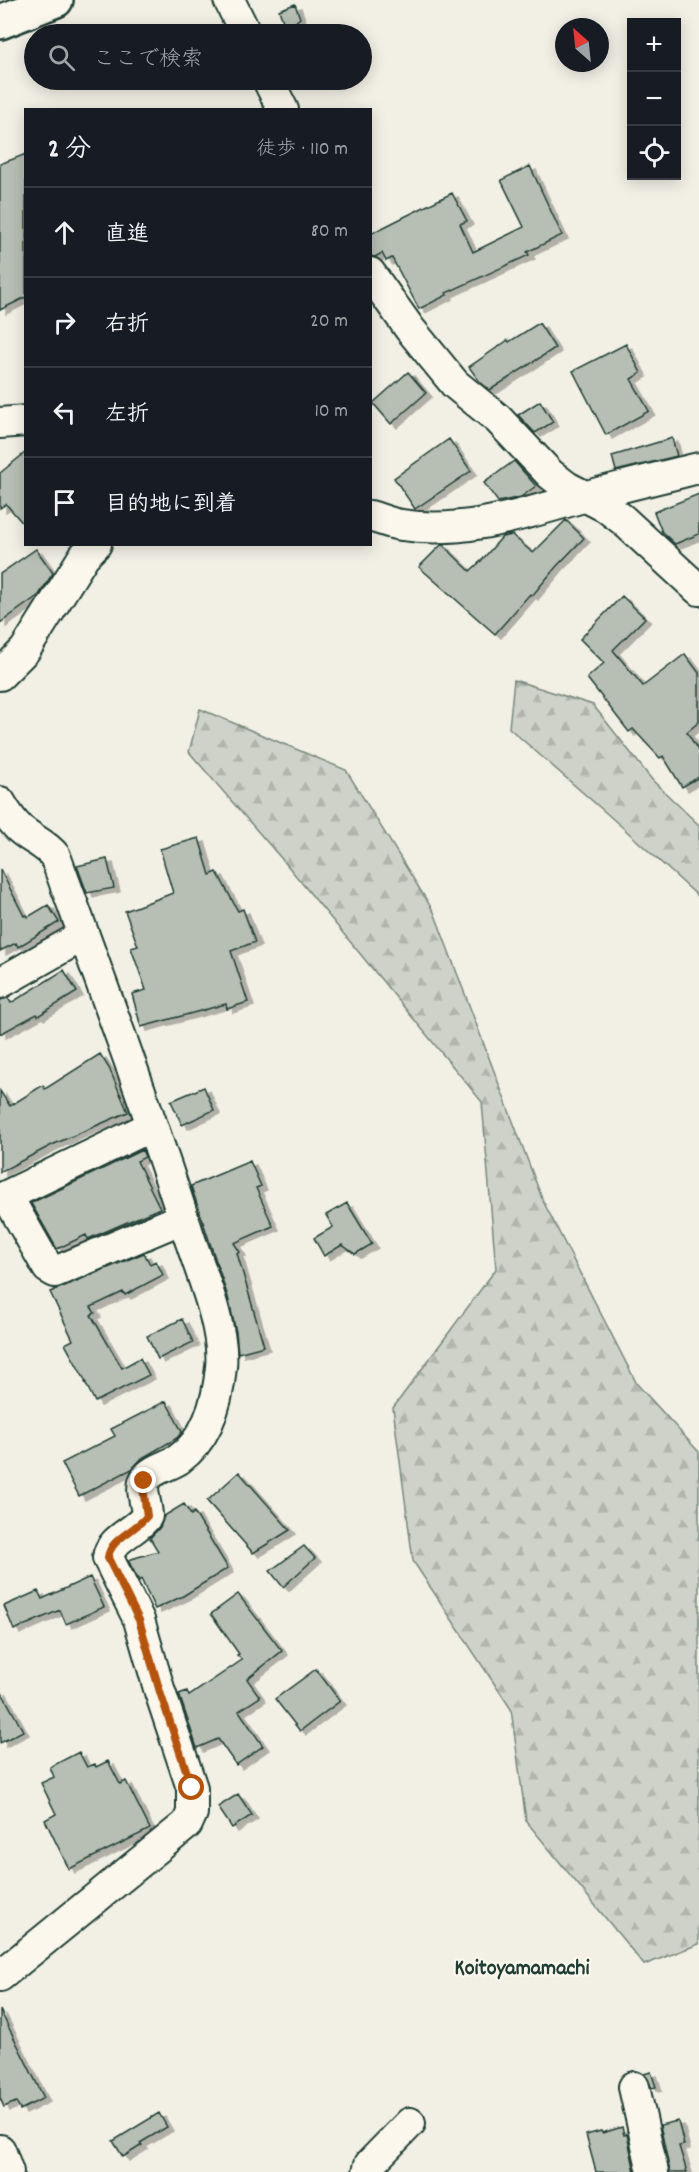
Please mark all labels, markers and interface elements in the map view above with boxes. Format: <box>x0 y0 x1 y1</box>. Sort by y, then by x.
north arrow <box>555 18 609 72</box>
map controls <box>627 18 681 180</box>
button: + <box>627 18 681 72</box>
search box <box>24 24 372 90</box>
icon: search <box>45 41 78 74</box>
text: ここで検索 <box>93 45 203 76</box>
button: − <box>627 72 681 126</box>
button: locate <box>627 126 681 180</box>
text: 2 分 <box>48 132 91 169</box>
text: 徒歩 · 110 m <box>256 136 348 164</box>
icon: ahead <box>48 216 81 249</box>
text: 80 m <box>311 218 348 246</box>
text: 直進 <box>105 220 149 251</box>
icon: right <box>48 306 81 339</box>
text: 20 m <box>310 308 348 336</box>
text: 右折 <box>105 310 149 341</box>
icon: left <box>48 396 81 429</box>
text: 10 m <box>314 398 348 426</box>
text: 左折 <box>105 400 149 431</box>
icon: arrive <box>48 486 81 519</box>
text: 目的地に到着 <box>105 490 237 521</box>
route end <box>130 1467 156 1493</box>
route start <box>178 1774 204 1800</box>
district label: Koitoyamamachi <box>455 1954 589 1985</box>

